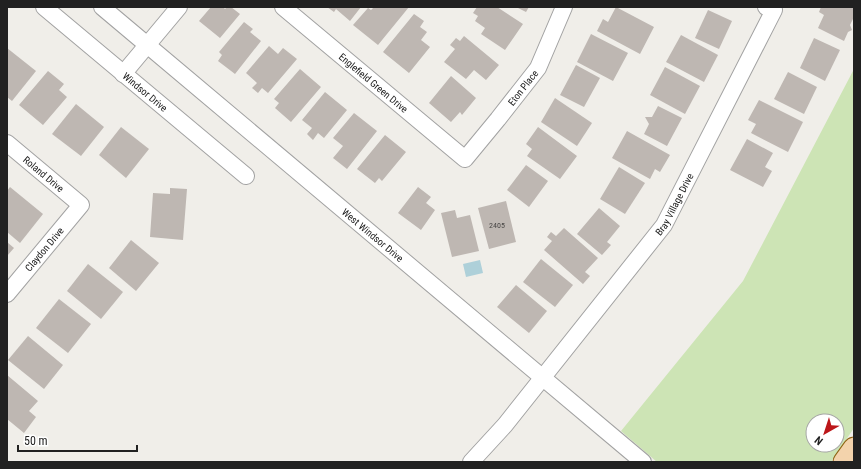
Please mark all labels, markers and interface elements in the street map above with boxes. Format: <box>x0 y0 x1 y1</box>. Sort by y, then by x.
street label: Englefield Green Drive <box>337 51 410 115</box>
street label: Eton Place <box>506 68 541 108</box>
street label: Windsor Drive <box>120 70 170 114</box>
street label: Roland Drive <box>21 154 66 195</box>
street label: Bray Village Drive <box>653 171 696 237</box>
street label: West Windsor Drive <box>340 206 406 264</box>
house number: 2405 <box>489 221 505 230</box>
street label: Claydon Drive <box>23 225 66 273</box>
north arrow <box>805 413 845 453</box>
scale bar <box>18 427 137 453</box>
text: N <box>812 433 826 448</box>
text: 50 m <box>24 434 48 448</box>

